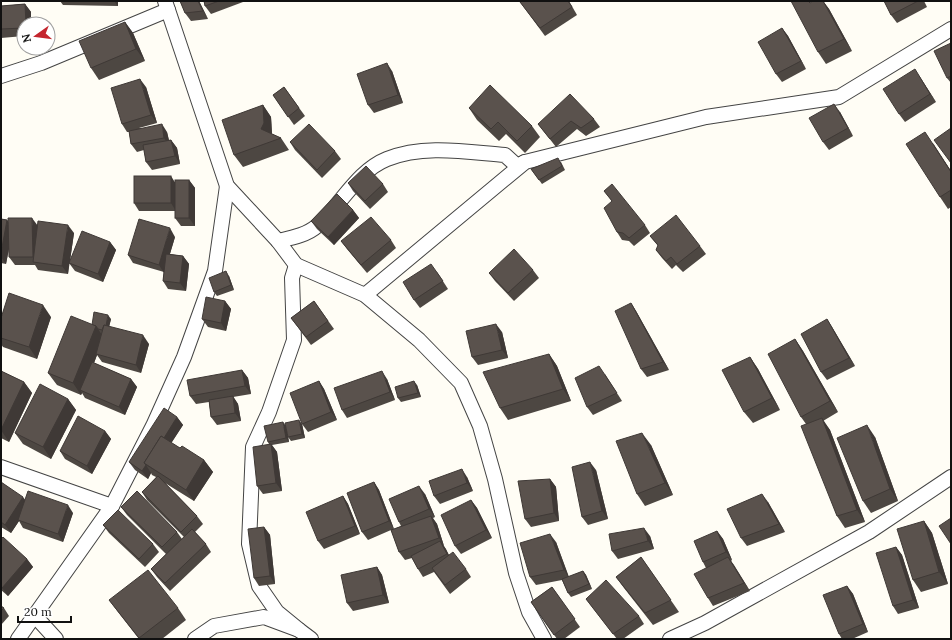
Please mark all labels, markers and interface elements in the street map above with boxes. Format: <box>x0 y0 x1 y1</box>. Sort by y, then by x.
north arrow <box>16 16 56 56</box>
text: N <box>18 32 34 44</box>
scale bar <box>18 598 71 624</box>
text: 20 m <box>24 604 52 619</box>

